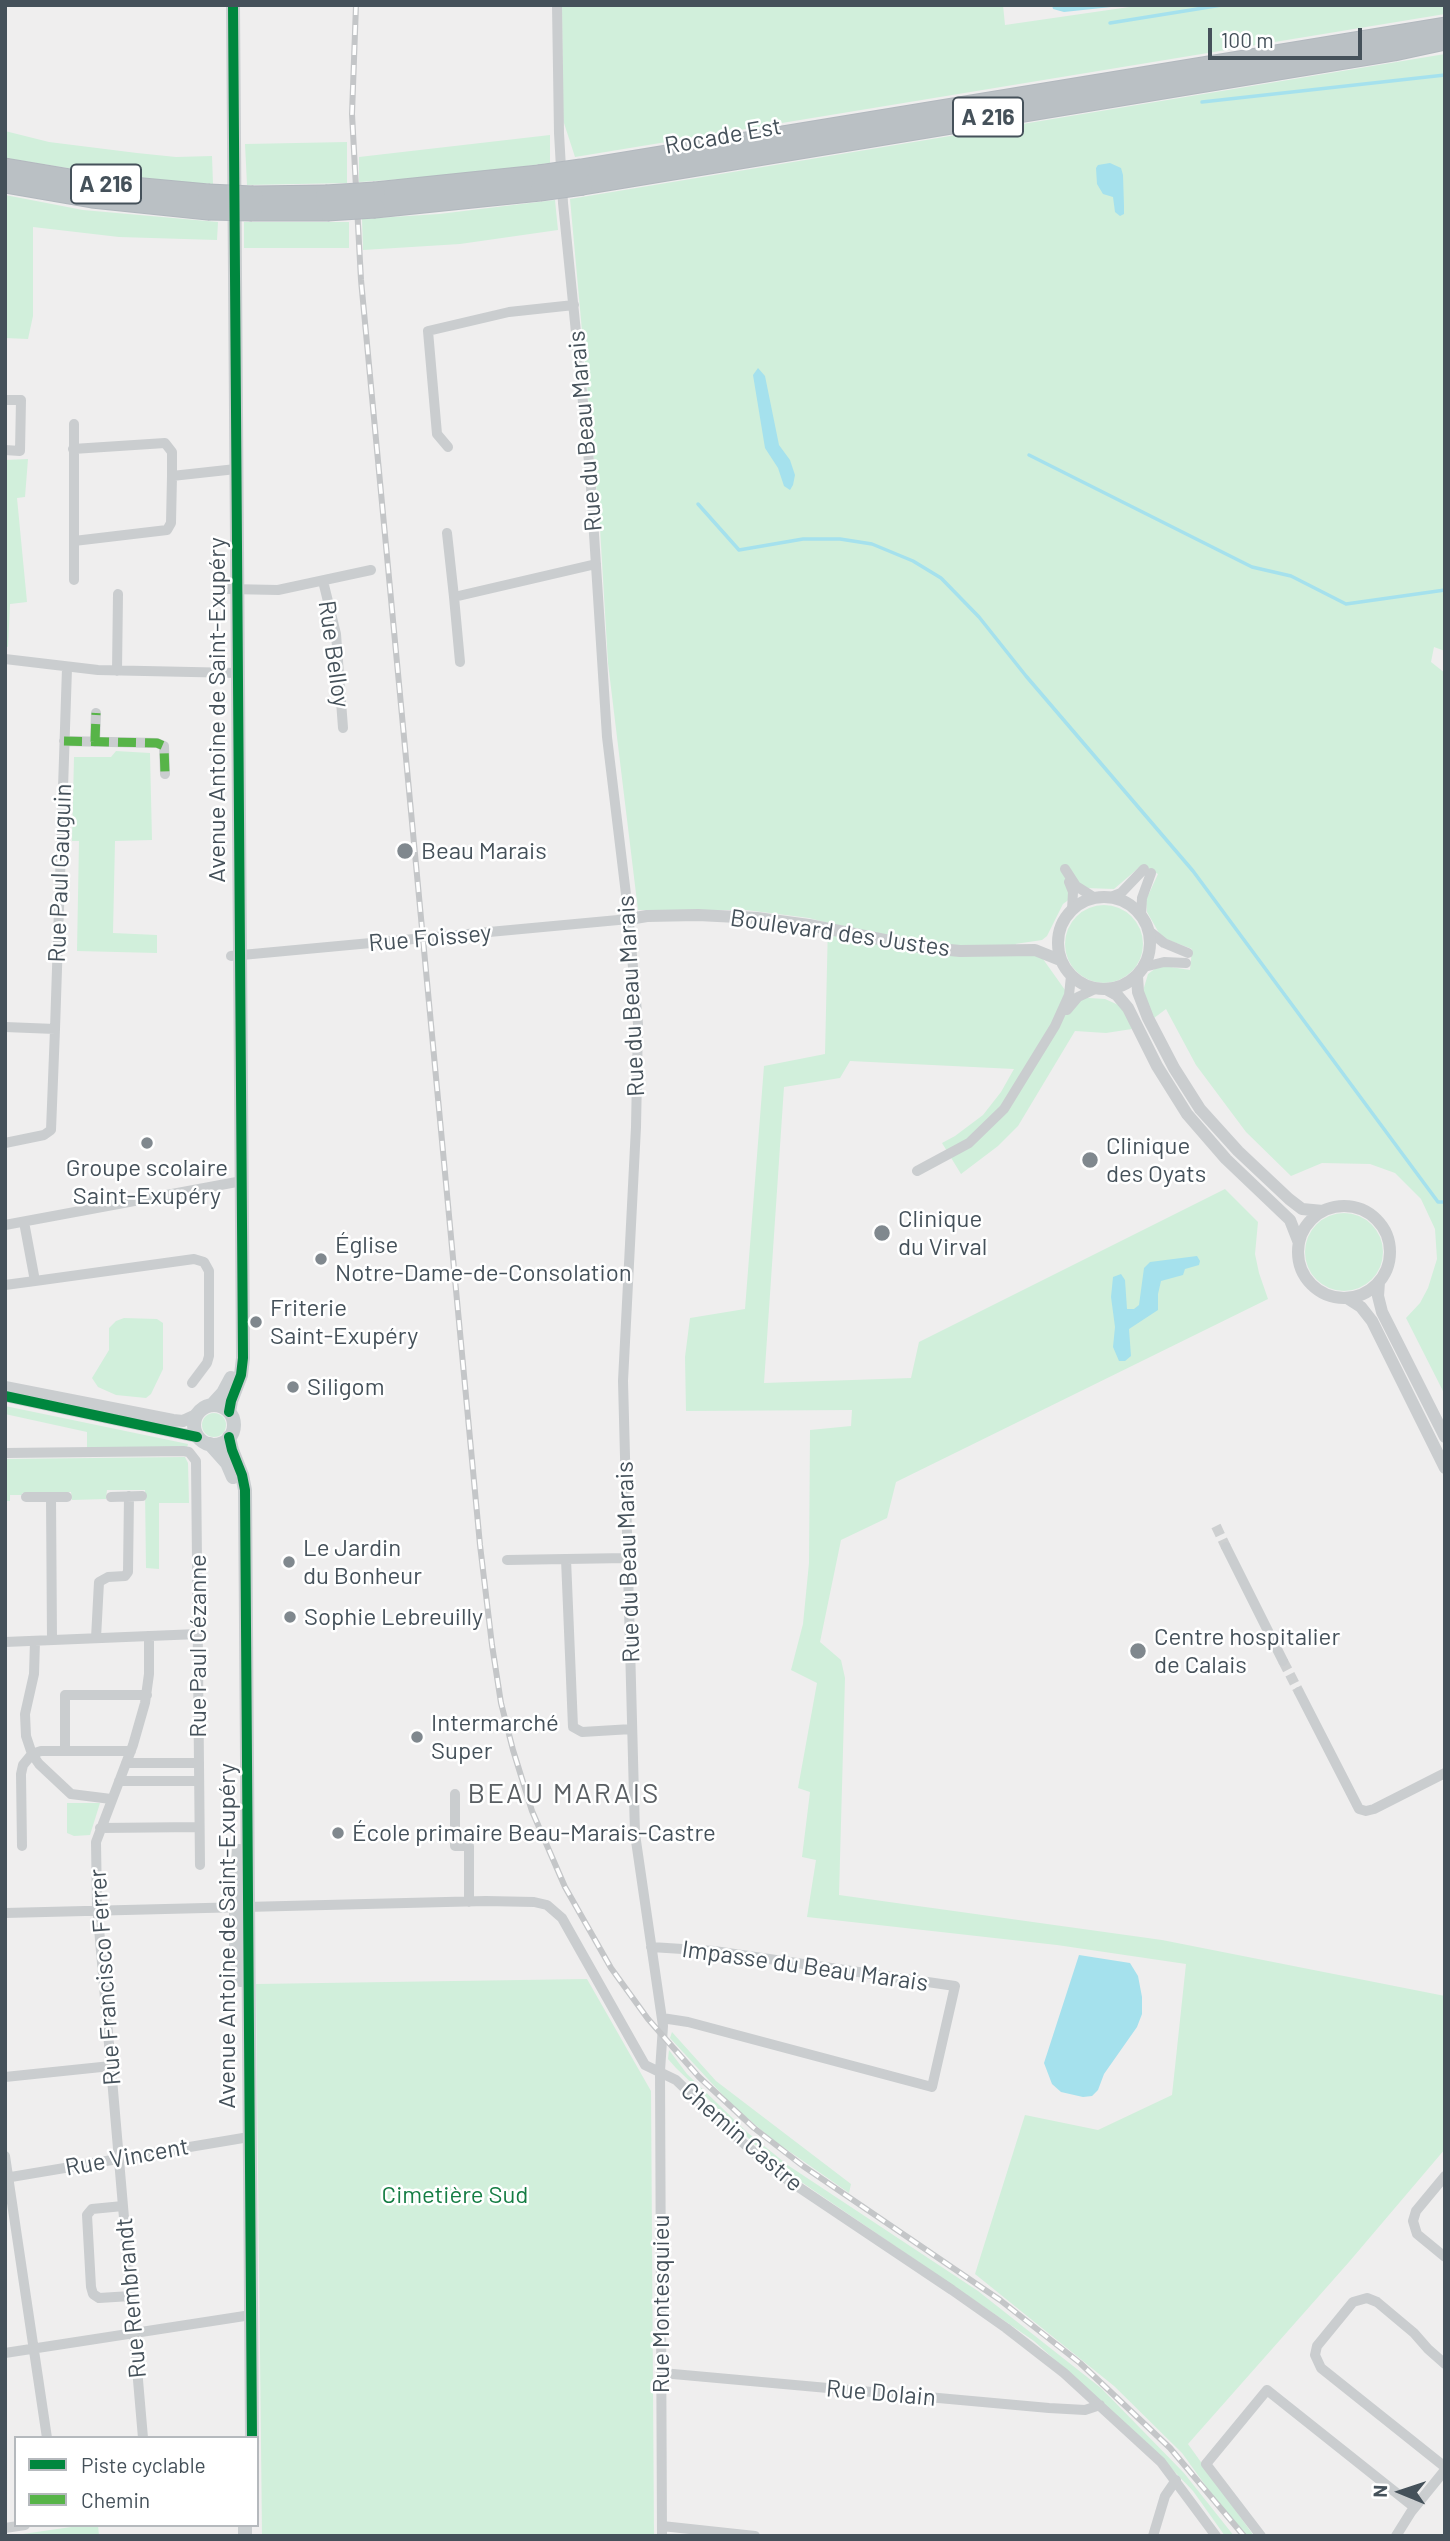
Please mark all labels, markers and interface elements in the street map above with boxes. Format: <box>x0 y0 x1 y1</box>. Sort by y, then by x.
scale bar <box>1212 14 1366 58</box>
text: 100 m <box>1221 27 1274 52</box>
road number: A 216 <box>953 98 1023 136</box>
street label: Rocade Est <box>662 112 784 160</box>
road number: A 216 <box>71 164 141 204</box>
street label: Rue du Beau Marais <box>562 329 608 533</box>
street label: Avenue Antoine de Saint-Exupéry <box>203 537 231 883</box>
street label: Rue Belloy <box>312 599 356 709</box>
street label: Rue Paul Gauguin <box>42 783 78 963</box>
place label: Beau Marais <box>421 837 547 865</box>
marker: Beau Marais <box>395 841 415 861</box>
street label: Rue du Beau Marais <box>611 895 651 1097</box>
street label: Boulevard des Justes <box>728 903 952 963</box>
street label: Rue Foissey <box>367 918 493 958</box>
place label: Clinique des Oyats <box>1106 1132 1206 1188</box>
marker: Groupe scolaire Saint-Exupéry <box>139 1135 155 1151</box>
marker: Clinique des Oyats <box>1080 1150 1100 1170</box>
place label: Groupe scolaire Saint-Exupéry <box>66 1154 228 1210</box>
place label: Clinique du Virval <box>898 1205 987 1261</box>
marker: Clinique du Virval <box>872 1223 892 1243</box>
place label: Église Notre-Dame-de-Consolation <box>335 1231 632 1287</box>
marker: Église Notre-Dame-de-Consolation <box>313 1251 329 1267</box>
place label: Friterie Saint-Exupéry <box>270 1294 418 1350</box>
marker: Friterie Saint-Exupéry <box>248 1314 264 1330</box>
place label: Siligom <box>307 1373 385 1401</box>
marker: Siligom <box>285 1379 301 1395</box>
street label: Rue du Beau Marais <box>610 1461 646 1663</box>
place label: Le Jardin du Bonheur <box>303 1534 422 1590</box>
street label: Rue Paul Cézanne <box>184 1554 212 1738</box>
marker: Le Jardin du Bonheur <box>281 1554 297 1570</box>
place label: Sophie Lebreuilly <box>304 1603 483 1631</box>
marker: Sophie Lebreuilly <box>282 1609 298 1625</box>
place label: Centre hospitalier de Calais <box>1154 1623 1340 1679</box>
marker: Centre hospitalier de Calais <box>1128 1641 1148 1661</box>
place label: Intermarché Super <box>431 1709 559 1765</box>
marker: Intermarché Super <box>409 1729 425 1745</box>
street label: Avenue Antoine de Saint-Exupéry <box>213 1763 241 2109</box>
district label: BEAU MARAIS <box>469 1777 659 1811</box>
place label: École primaire Beau-Marais-Castre <box>352 1819 716 1847</box>
marker: École primaire Beau-Marais-Castre <box>330 1825 346 1841</box>
street label: Rue Francisco Ferrer <box>83 1868 127 2086</box>
street label: Impasse du Beau Marais <box>680 1934 930 1998</box>
street label: Chemin Castre <box>675 2076 809 2198</box>
street label: Rue Vincent <box>63 2132 191 2182</box>
park label: Cimetière Sud <box>382 2181 528 2209</box>
street label: Rue Montesquieu <box>647 2215 675 2393</box>
street label: Rue Rembrandt <box>110 2217 152 2379</box>
street label: Rue Dolain <box>825 2374 937 2412</box>
legend <box>14 2436 259 2527</box>
text: Piste cyclable <box>81 2452 206 2477</box>
north arrow <box>1366 2457 1436 2527</box>
text: N <box>1368 2485 1391 2498</box>
text: Chemin <box>81 2487 150 2512</box>

